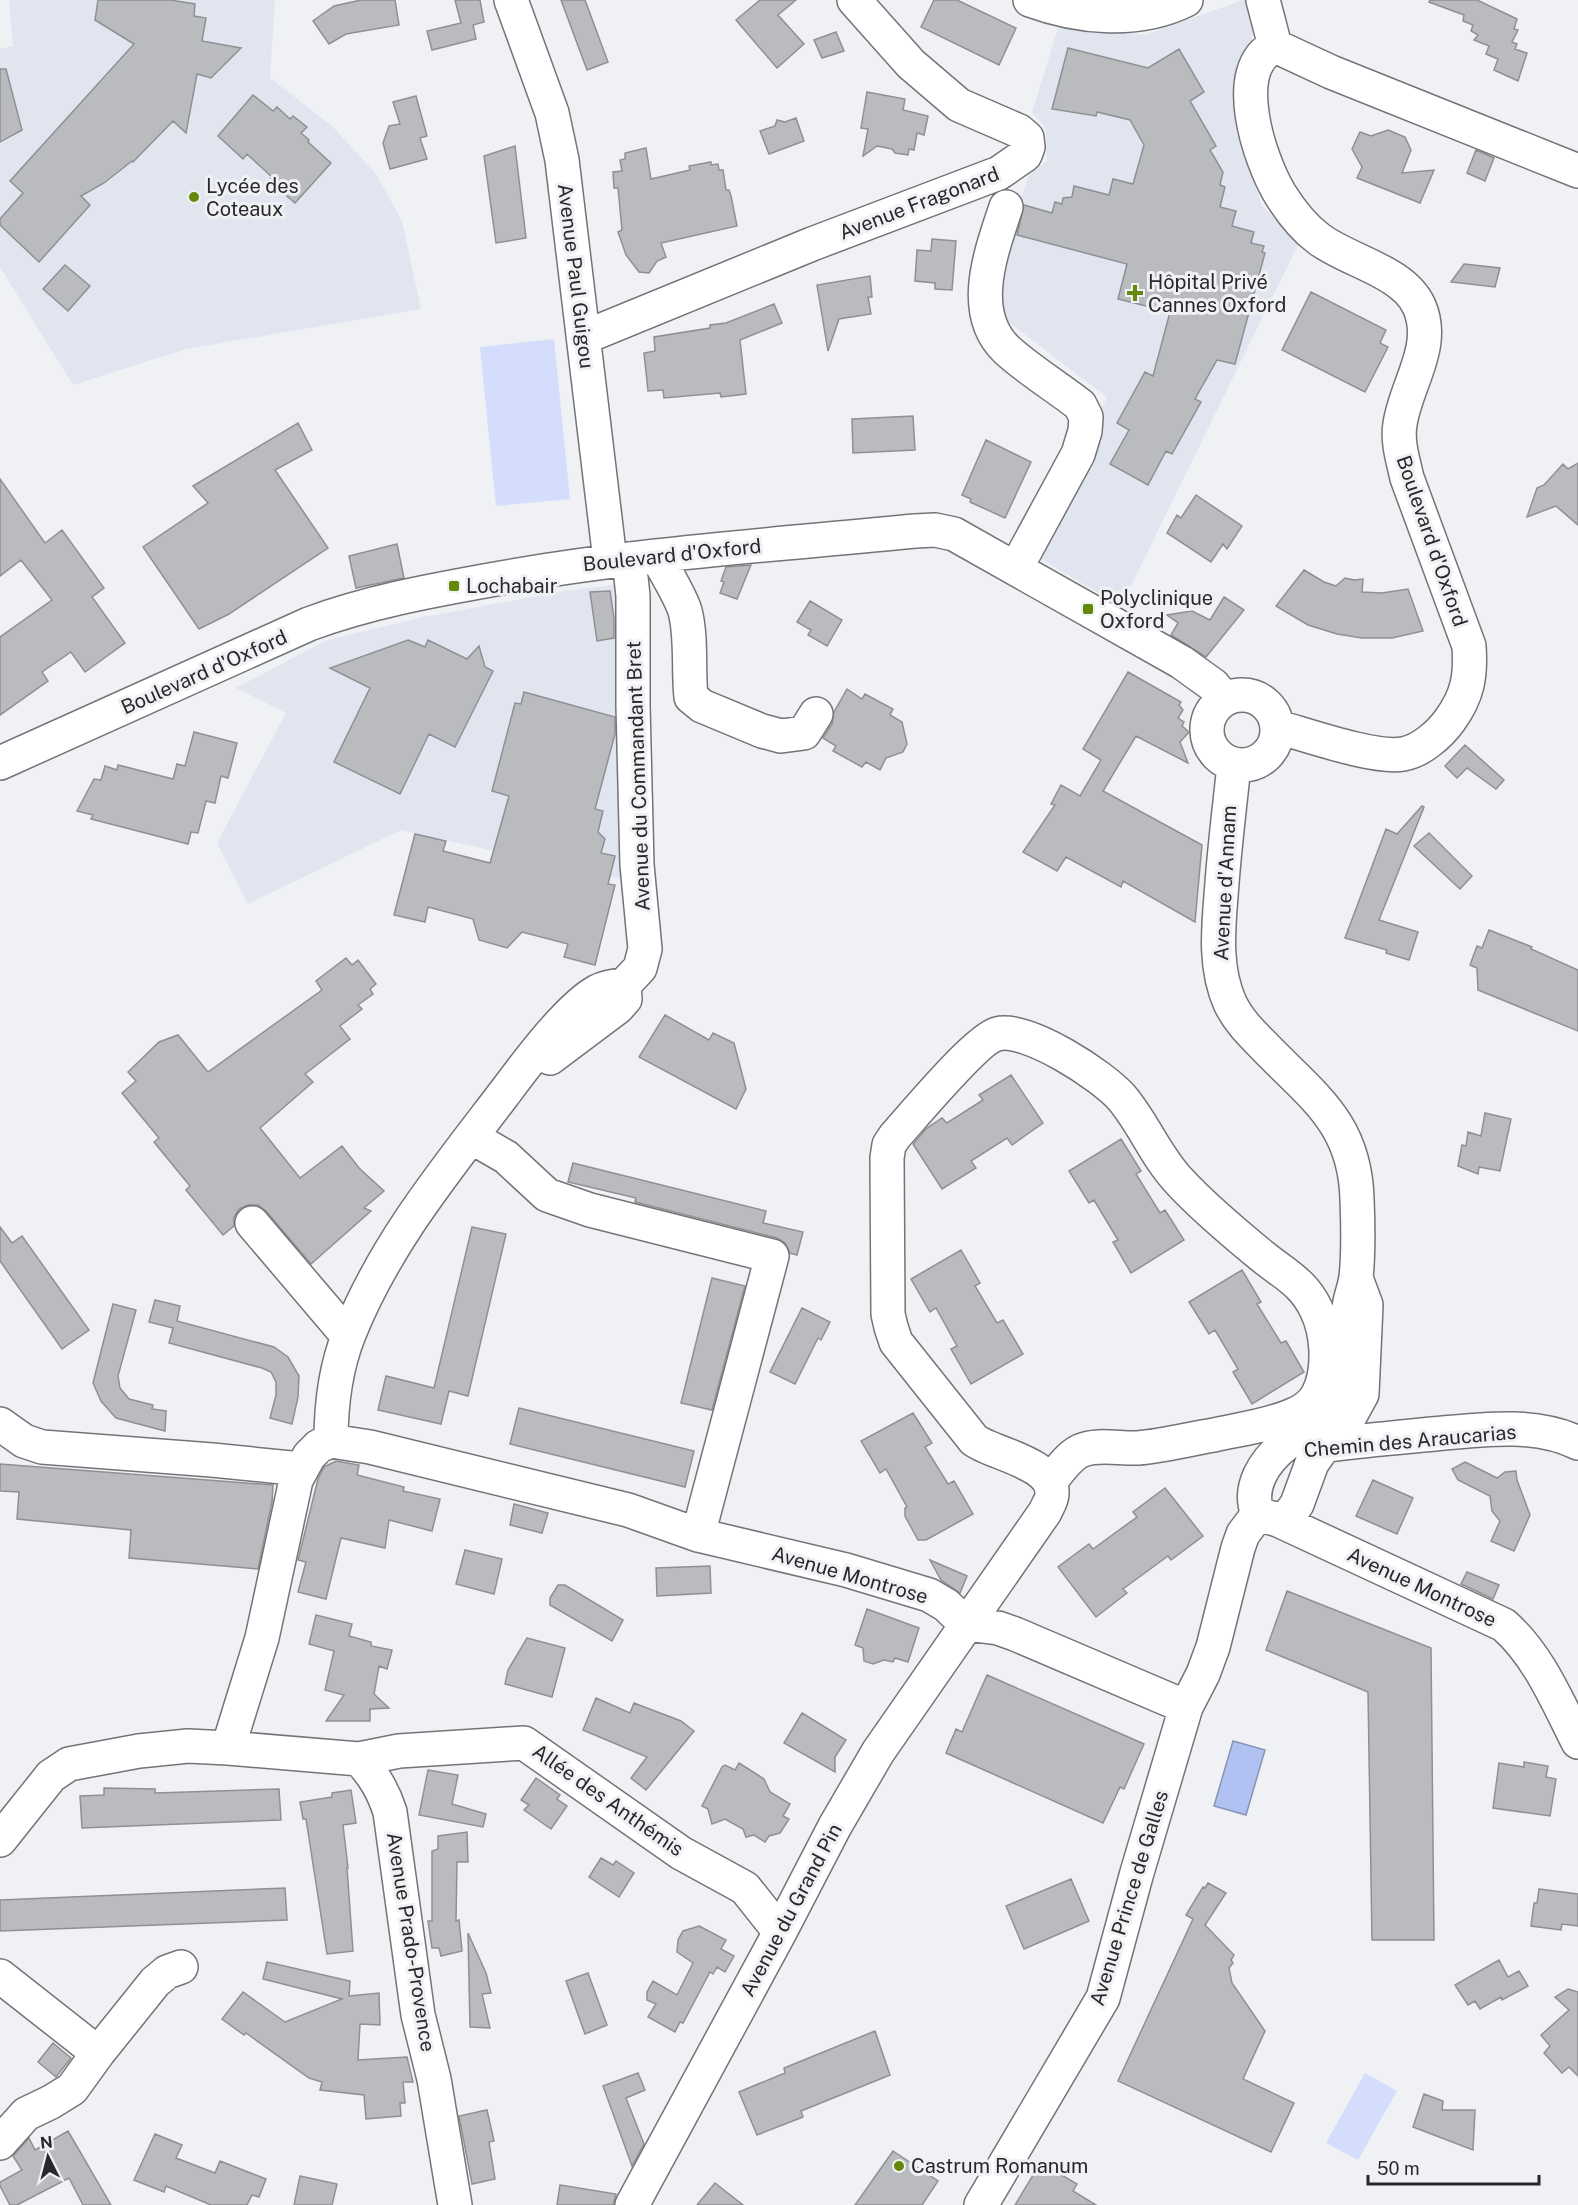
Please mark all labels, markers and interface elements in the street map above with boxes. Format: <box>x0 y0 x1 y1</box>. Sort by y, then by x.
street label: Avenue Fragonard <box>836 161 1002 245</box>
place label: Lycée des Coteaux <box>206 174 299 221</box>
street label: Avenue Paul Guigou <box>553 182 599 370</box>
marker: Lycée des Coteaux <box>187 190 201 204</box>
place label: Hôpital Privé Cannes Oxford <box>1148 270 1286 317</box>
marker: Hôpital Privé Cannes Oxford <box>1126 284 1144 302</box>
street label: Boulevard d'Oxford <box>1391 452 1473 630</box>
street label: Boulevard d'Oxford <box>582 534 762 576</box>
place label: Lochabair <box>466 574 558 598</box>
marker: Lochabair <box>447 579 461 593</box>
place label: Polyclinique Oxford <box>1100 586 1213 633</box>
marker: Polyclinique Oxford <box>1081 602 1095 616</box>
street label: Boulevard d'Oxford <box>117 625 291 719</box>
street label: Avenue du Commandant Bret <box>621 641 655 911</box>
street label: Avenue d'Annam <box>1209 805 1241 961</box>
street label: Chemin des Araucarias <box>1303 1420 1517 1462</box>
street label: Avenue Montrose <box>769 1541 931 1609</box>
street label: Avenue Montrose <box>1344 1542 1500 1632</box>
street label: Allée des Anthémis <box>528 1739 688 1861</box>
street label: Avenue Prince de Galles <box>1085 1788 1173 2008</box>
street label: Avenue du Grand Pin <box>735 1819 847 2001</box>
street label: Avenue Prado-Provence <box>382 1830 440 2054</box>
north arrow <box>18 2127 78 2187</box>
text: N <box>39 2132 54 2153</box>
scale bar <box>1368 2148 1539 2186</box>
place label: Castrum Romanum <box>911 2154 1088 2178</box>
text: 50 m <box>1377 2158 1420 2179</box>
marker: Castrum Romanum <box>892 2159 906 2173</box>

